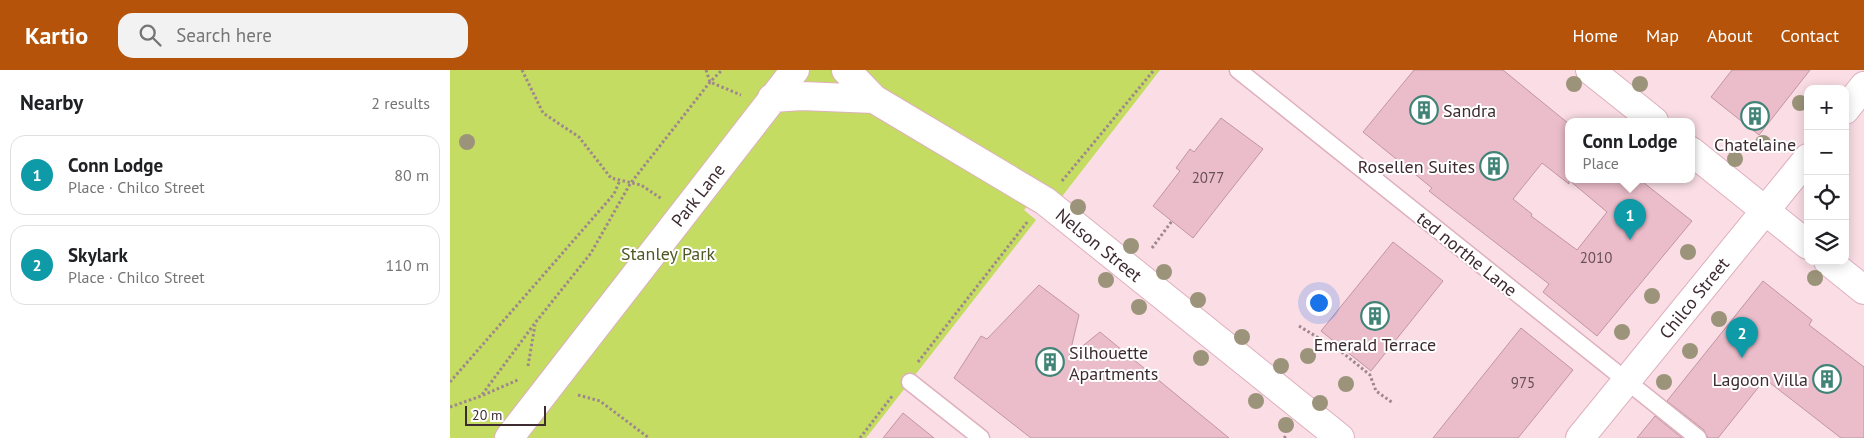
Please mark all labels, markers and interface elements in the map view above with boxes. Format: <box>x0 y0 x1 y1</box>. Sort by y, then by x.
search box <box>118 13 468 58</box>
text: Kartio <box>25 20 88 51</box>
icon: search <box>136 21 164 49</box>
text: Search here <box>176 23 272 47</box>
text: Home <box>1572 24 1618 47</box>
text: Map <box>1646 24 1679 47</box>
text: About <box>1707 24 1753 47</box>
text: Contact <box>1781 24 1839 47</box>
map controls <box>1804 85 1849 265</box>
button: + <box>1804 85 1849 130</box>
text: Nearby <box>20 89 83 116</box>
text: 2 results <box>371 93 430 113</box>
building icon: Sandra <box>1409 95 1439 125</box>
place label: Sandra <box>1443 99 1496 122</box>
building icon: Chatelaine <box>1740 101 1770 131</box>
popup <box>1565 118 1695 183</box>
text: Conn Lodge <box>1582 129 1678 153</box>
button: − <box>1804 130 1849 175</box>
place label: Chatelaine <box>1714 133 1796 156</box>
building icon: Rosellen Suites <box>1479 151 1509 181</box>
text: Conn Lodge <box>68 153 163 177</box>
text: Place <box>1582 153 1619 173</box>
place label: Rosellen Suites <box>1358 155 1475 178</box>
street label: Park Lane <box>666 159 730 231</box>
text: 1 <box>32 165 42 185</box>
text: 80 m <box>394 165 429 185</box>
house number: 2077 <box>1192 168 1224 187</box>
button: locate <box>1804 175 1849 220</box>
text: Place · Chilco Street <box>68 177 205 197</box>
pin: 1 <box>1614 199 1646 240</box>
street label: Nelson Street <box>1051 203 1147 287</box>
street label: ted northe Lane <box>1412 207 1522 301</box>
button: layers <box>1804 220 1849 265</box>
park label: Stanley Park <box>621 242 715 265</box>
text: Skylark <box>68 243 128 267</box>
house number: 2010 <box>1580 248 1612 267</box>
street label: Chilco Street <box>1654 253 1734 343</box>
text: 2 <box>32 255 42 275</box>
text: 110 m <box>386 255 429 275</box>
text: Place · Chilco Street <box>68 267 205 287</box>
your location <box>1306 290 1332 316</box>
building icon: Emerald Terrace <box>1360 301 1390 331</box>
pin: 2 <box>1726 317 1758 358</box>
place label: Emerald Terrace <box>1314 333 1436 356</box>
place label: Silhouette Apartments <box>1069 341 1158 385</box>
building icon: Silhouette Apartments <box>1035 347 1065 377</box>
building icon: Lagoon Villa <box>1812 364 1842 394</box>
place label: Lagoon Villa <box>1713 368 1808 391</box>
house number: 975 <box>1511 373 1535 392</box>
scale bar <box>465 403 546 426</box>
text: 20 m <box>472 406 502 424</box>

